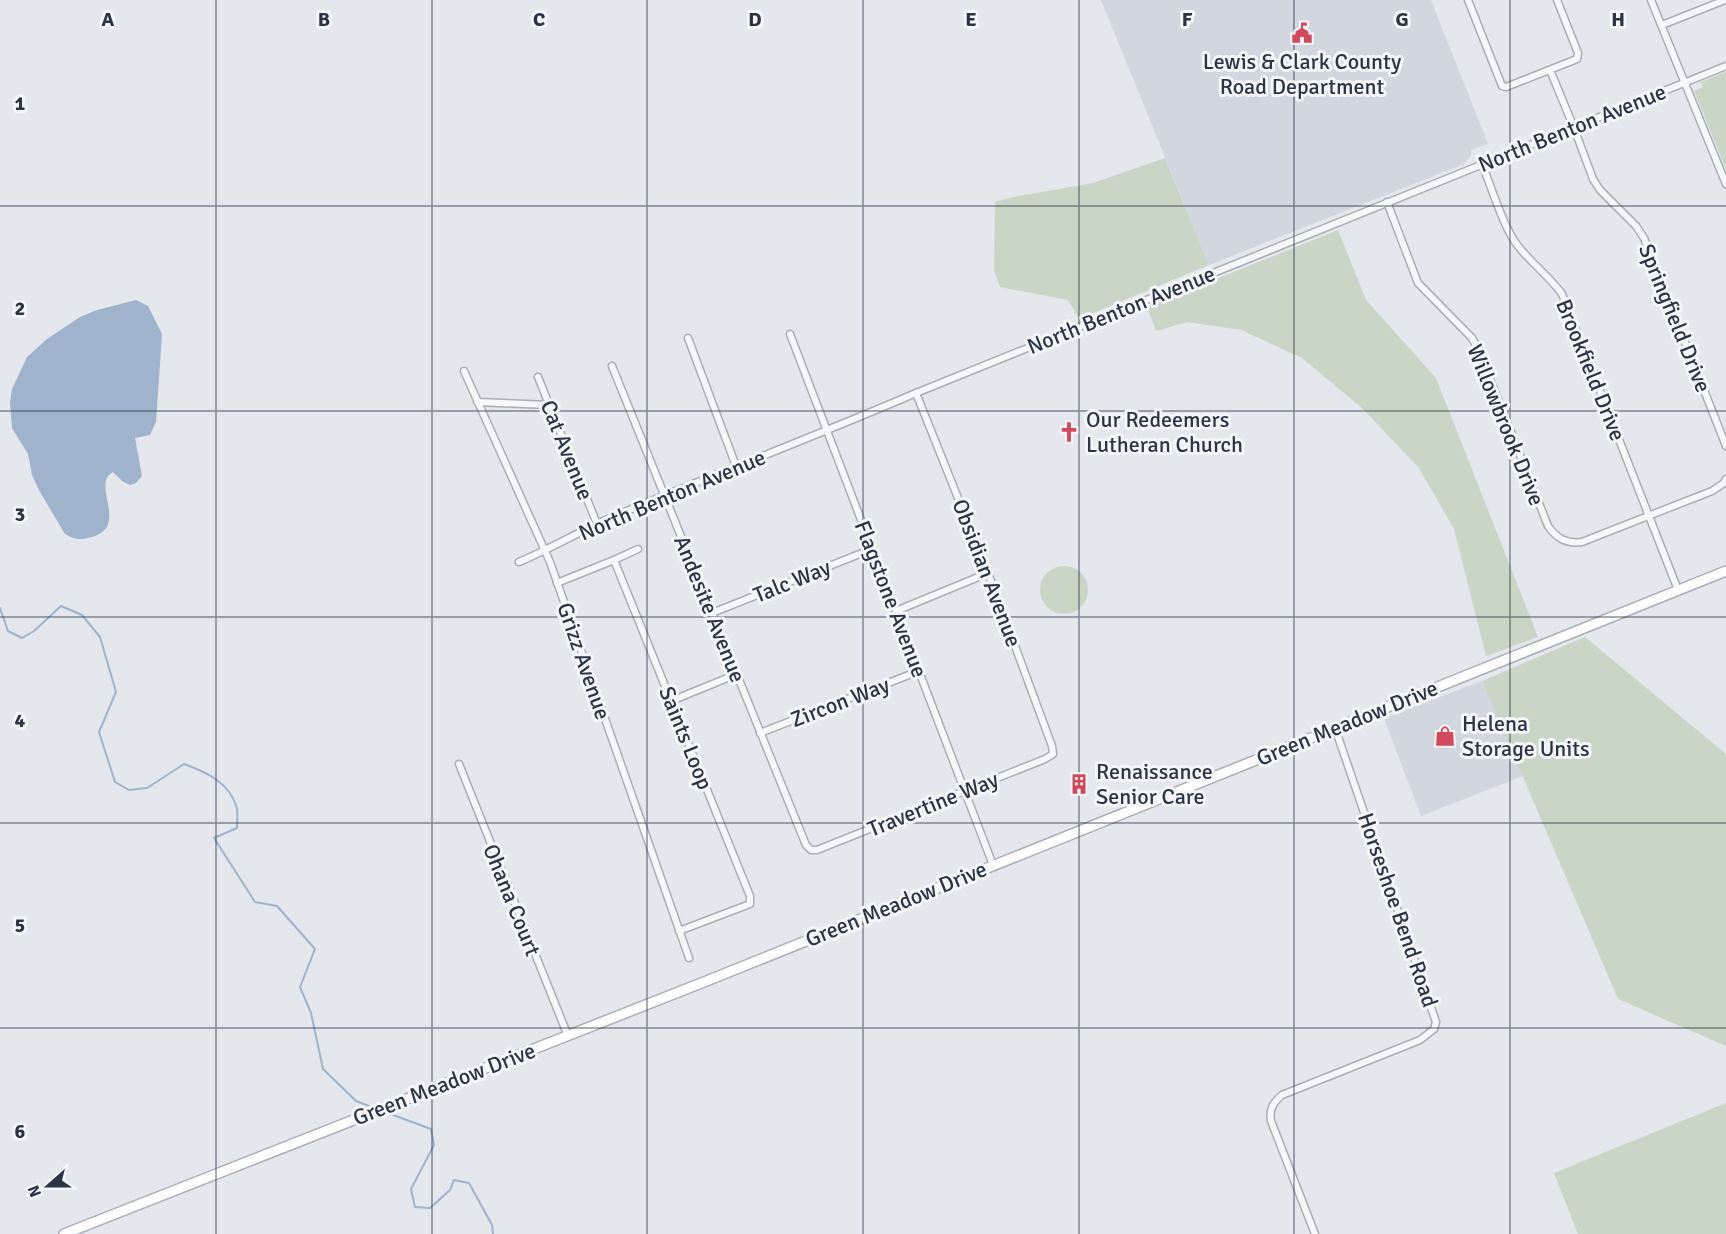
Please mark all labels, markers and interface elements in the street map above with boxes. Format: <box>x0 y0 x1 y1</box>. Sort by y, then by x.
text: A <box>102 7 115 32</box>
text: B <box>318 7 330 32</box>
text: C <box>533 7 545 32</box>
text: D <box>748 7 762 32</box>
text: E <box>965 7 977 32</box>
text: F <box>1182 7 1193 32</box>
text: G <box>1395 7 1409 32</box>
text: H <box>1611 7 1625 32</box>
public building icon: Lewis & Clark County Road Department <box>1290 21 1314 45</box>
place label: Lewis & Clark County Road Department <box>1203 48 1402 100</box>
street label: North Benton Avenue <box>1474 78 1670 178</box>
text: 1 <box>15 91 26 116</box>
street label: Springfield Drive <box>1633 240 1717 396</box>
street label: North Benton Avenue <box>1023 260 1219 360</box>
street label: Brookfield Drive <box>1550 295 1632 445</box>
text: 2 <box>15 296 25 321</box>
street label: Willowbrook Drive <box>1461 340 1551 510</box>
street label: Cat Avenue <box>535 396 599 504</box>
place label: Our Redeemers Lutheran Church <box>1086 406 1243 458</box>
church icon: Our Redeemers Lutheran Church <box>1057 420 1081 444</box>
street label: North Benton Avenue <box>574 443 770 547</box>
street label: Obsidian Avenue <box>946 495 1028 651</box>
text: 3 <box>15 502 25 527</box>
street label: Flagstone Avenue <box>849 517 933 681</box>
street label: Andesite Avenue <box>668 532 752 686</box>
street label: Talc Way <box>749 553 835 609</box>
street label: Grizz Avenue <box>551 599 617 723</box>
street label: Zircon Way <box>787 671 894 733</box>
street label: Green Meadow Drive <box>1252 674 1442 772</box>
street label: Saints Loop <box>653 682 719 794</box>
text: 4 <box>15 708 26 733</box>
place label: Helena Storage Units <box>1462 710 1590 762</box>
shop icon: Helena Storage Units <box>1433 724 1457 748</box>
place label: Renaissance Senior Care <box>1096 758 1213 810</box>
street label: Travertine Way <box>864 765 1003 842</box>
building icon: Renaissance Senior Care <box>1067 772 1091 796</box>
street label: Horseshoe Bend Road <box>1352 809 1444 1011</box>
street label: Ohana Court <box>477 840 547 960</box>
street label: Green Meadow Drive <box>801 855 991 953</box>
text: 5 <box>15 913 25 938</box>
street label: Green Meadow Drive <box>349 1037 539 1131</box>
text: 6 <box>15 1119 26 1144</box>
north arrow <box>18 1156 78 1216</box>
text: N <box>24 1182 46 1200</box>

